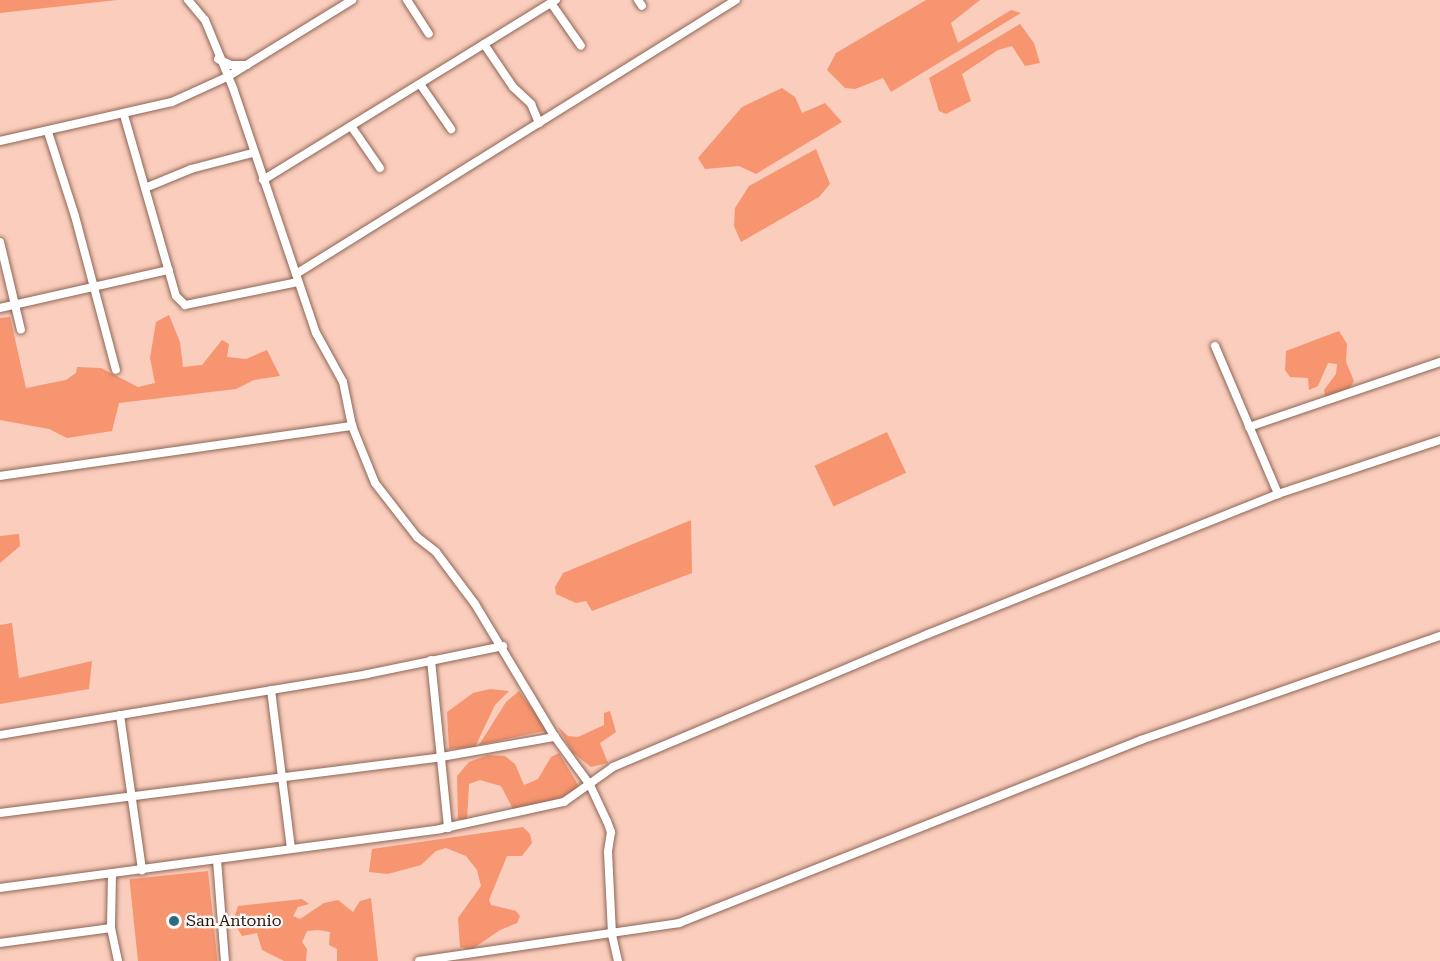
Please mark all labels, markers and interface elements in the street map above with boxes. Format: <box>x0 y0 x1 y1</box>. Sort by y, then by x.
place label: San Antonio <box>186 911 281 931</box>
marker: San Antonio <box>167 914 181 928</box>

